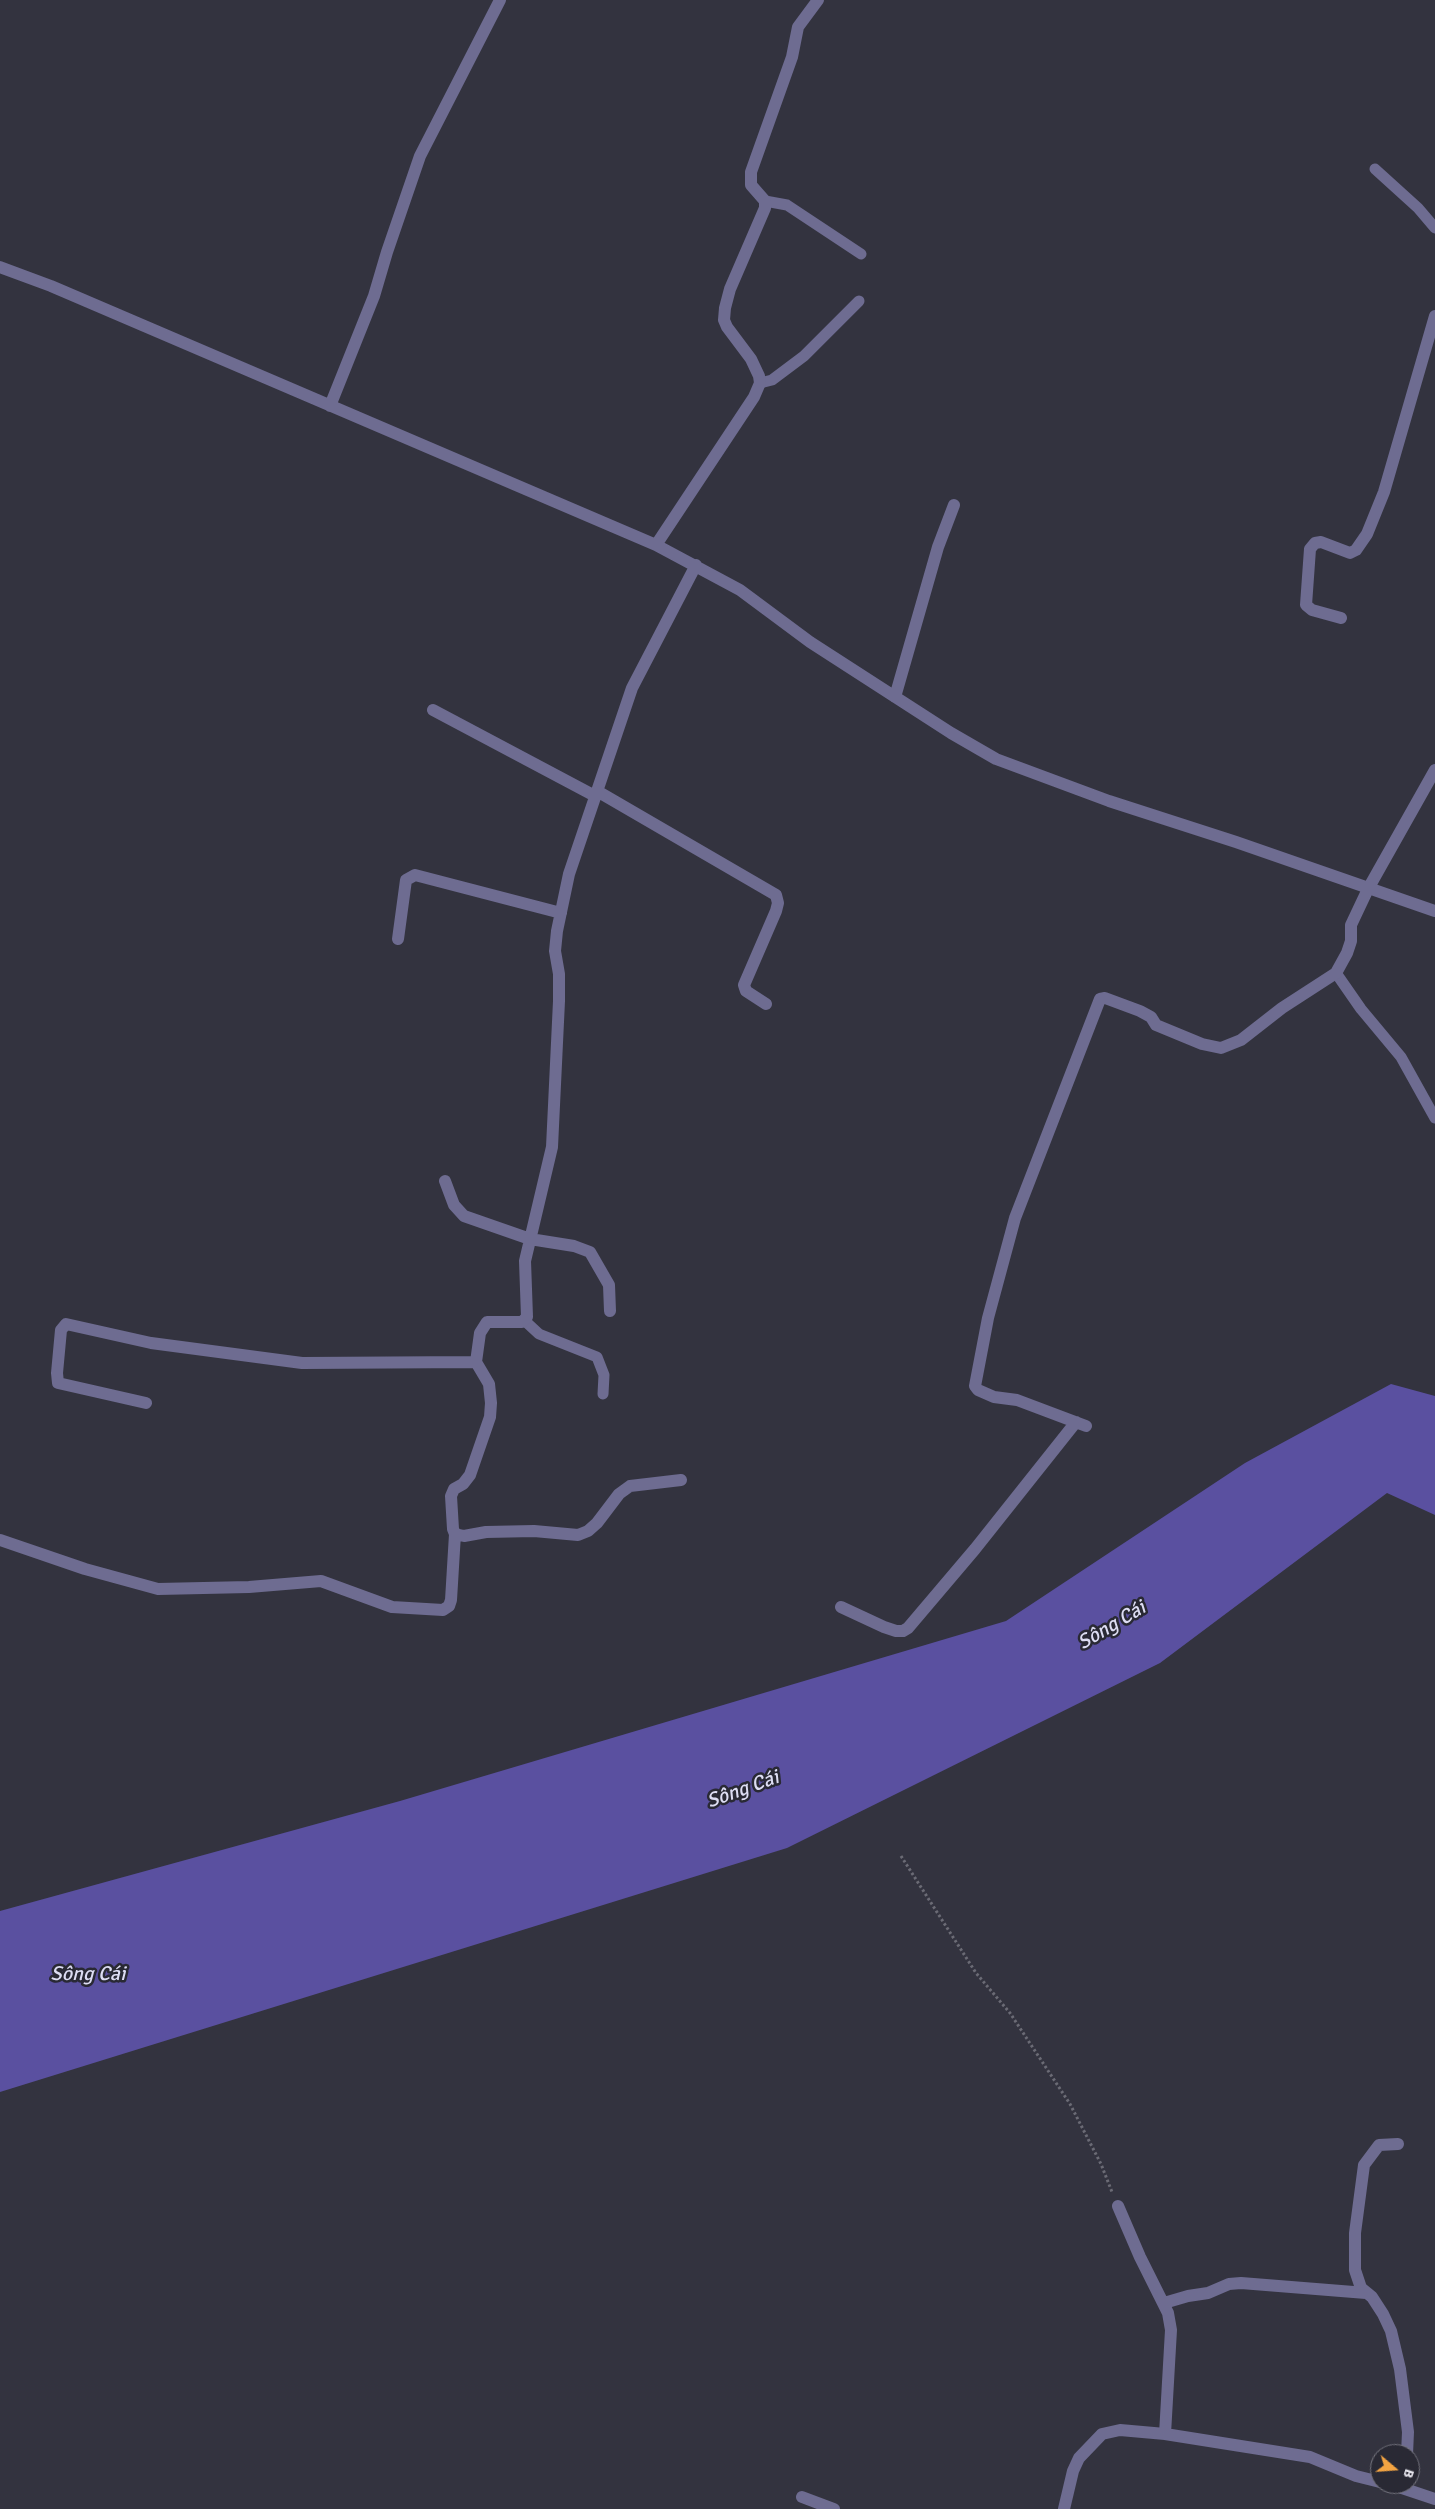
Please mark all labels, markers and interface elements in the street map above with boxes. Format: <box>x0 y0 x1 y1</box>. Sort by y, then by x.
water label: Sông Cái <box>1074 1596 1150 1656</box>
water label: Sông Cái <box>704 1766 782 1814</box>
water label: Sông Cái <box>51 1963 125 1987</box>
north arrow <box>1370 2444 1420 2494</box>
text: B <box>1399 2467 1418 2480</box>

